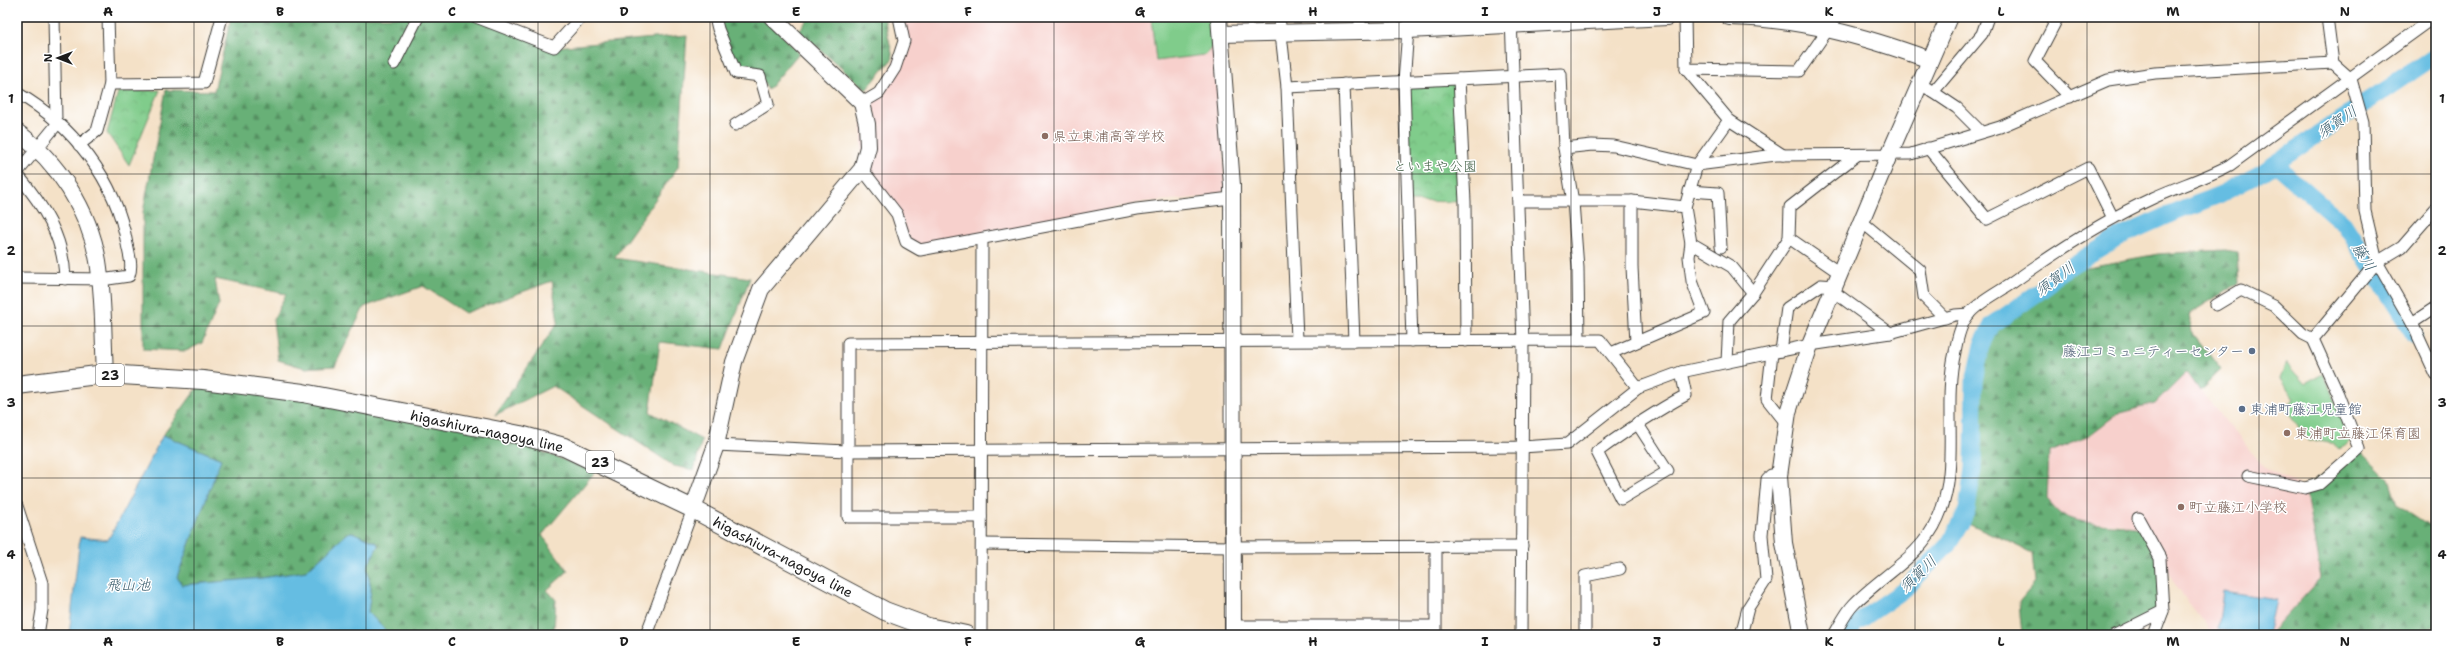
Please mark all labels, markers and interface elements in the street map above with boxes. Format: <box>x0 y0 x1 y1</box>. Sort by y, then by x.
text: A <box>103 3 113 20</box>
text: B <box>276 3 284 20</box>
text: C <box>448 3 456 20</box>
text: D <box>619 3 629 20</box>
text: E <box>792 3 801 20</box>
text: F <box>964 3 972 20</box>
text: G <box>1135 3 1146 20</box>
text: H <box>1308 3 1318 20</box>
text: I <box>1481 3 1489 20</box>
text: J <box>1653 3 1661 20</box>
text: K <box>1825 3 1834 20</box>
text: L <box>1997 3 2005 20</box>
text: M <box>2166 3 2180 20</box>
text: N <box>2340 3 2350 20</box>
north arrow <box>38 38 78 78</box>
text: N <box>41 53 56 62</box>
text: 1 <box>8 90 14 107</box>
text: 1 <box>2439 90 2445 107</box>
water label: 須賀川 <box>2313 101 2361 143</box>
place label: 県立東浦高等学校 <box>1053 127 1165 145</box>
marker: 県立東浦高等学校 <box>1040 131 1050 141</box>
park label: といまや公園 <box>1393 157 1477 175</box>
water label: 藤川 <box>2348 239 2380 275</box>
text: 2 <box>6 242 16 259</box>
text: 2 <box>2437 242 2447 259</box>
water label: 須賀川 <box>2031 257 2079 301</box>
place label: 藤江コミュニティーセンター <box>2063 342 2244 360</box>
marker: 藤江コミュニティーセンター <box>2247 346 2257 356</box>
road number: 23 <box>96 364 124 386</box>
text: 3 <box>6 394 16 411</box>
text: 3 <box>2437 394 2447 411</box>
place label: 東浦町藤江児童館 <box>2250 400 2362 418</box>
marker: 東浦町藤江児童館 <box>2237 404 2247 414</box>
street label: higashiura-nagoya line <box>409 406 565 456</box>
place label: 東浦町立藤江保育園 <box>2295 424 2421 442</box>
marker: 東浦町立藤江保育園 <box>2282 428 2292 438</box>
road number: 23 <box>586 451 614 473</box>
place label: 町立藤江小学校 <box>2189 498 2287 516</box>
marker: 町立藤江小学校 <box>2176 502 2186 512</box>
street label: higashiura-nagoya line <box>710 512 856 602</box>
text: 4 <box>6 546 16 563</box>
text: 4 <box>2437 546 2447 563</box>
water label: 須賀川 <box>1895 551 1941 597</box>
water label: 飛山池 <box>105 575 151 595</box>
text: A <box>103 633 113 650</box>
text: B <box>276 633 284 650</box>
text: C <box>448 633 456 650</box>
text: D <box>619 633 629 650</box>
text: E <box>792 633 801 650</box>
text: F <box>964 633 972 650</box>
text: G <box>1135 633 1146 650</box>
text: H <box>1308 633 1318 650</box>
text: I <box>1481 633 1489 650</box>
text: J <box>1653 633 1661 650</box>
text: K <box>1825 633 1834 650</box>
text: L <box>1997 633 2005 650</box>
text: M <box>2166 633 2180 650</box>
text: N <box>2340 633 2350 650</box>

